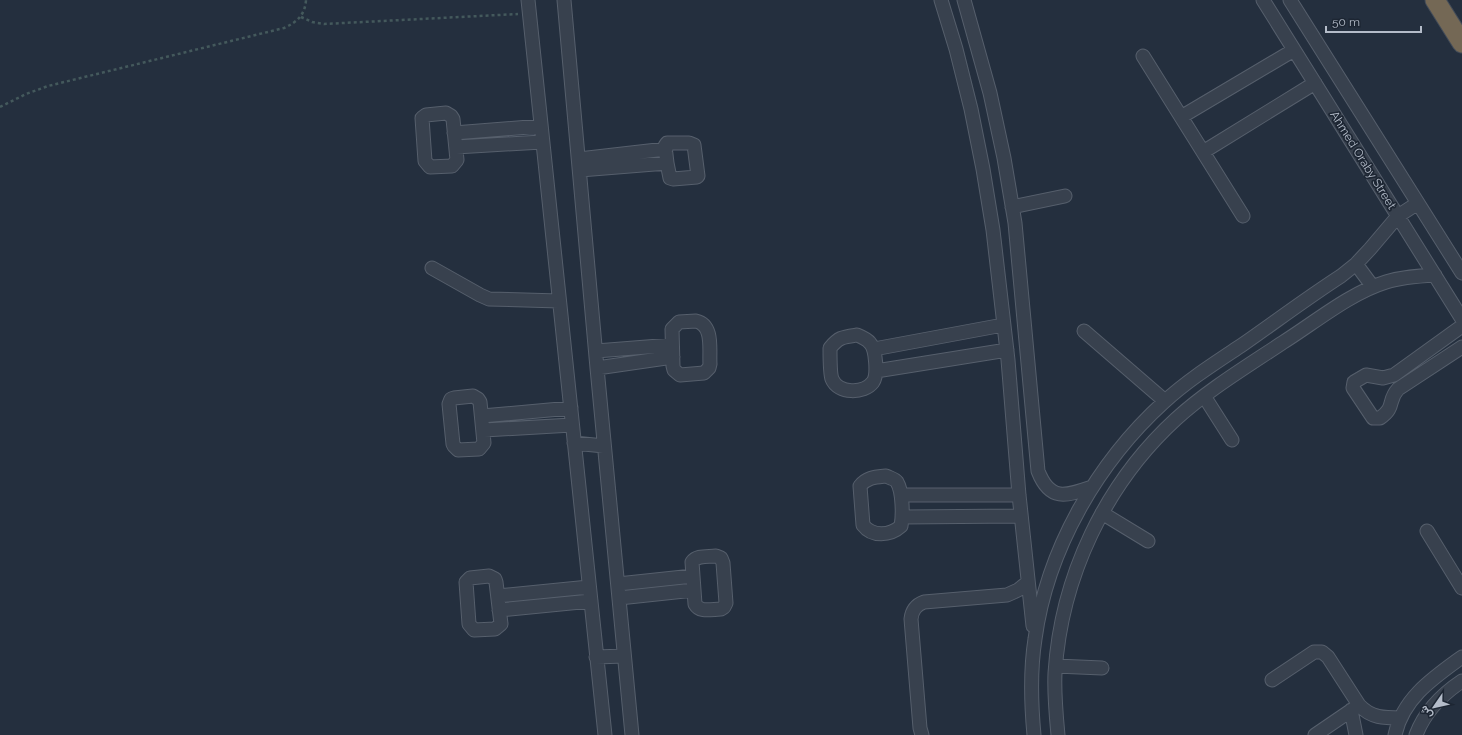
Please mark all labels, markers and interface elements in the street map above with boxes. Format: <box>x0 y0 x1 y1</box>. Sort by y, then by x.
scale bar <box>1326 8 1421 34</box>
text: 50 m <box>1332 15 1360 29</box>
street label: Ahmed Oraby Street <box>1327 108 1399 212</box>
north arrow <box>1414 687 1454 727</box>
text: ش <box>1417 703 1435 721</box>

